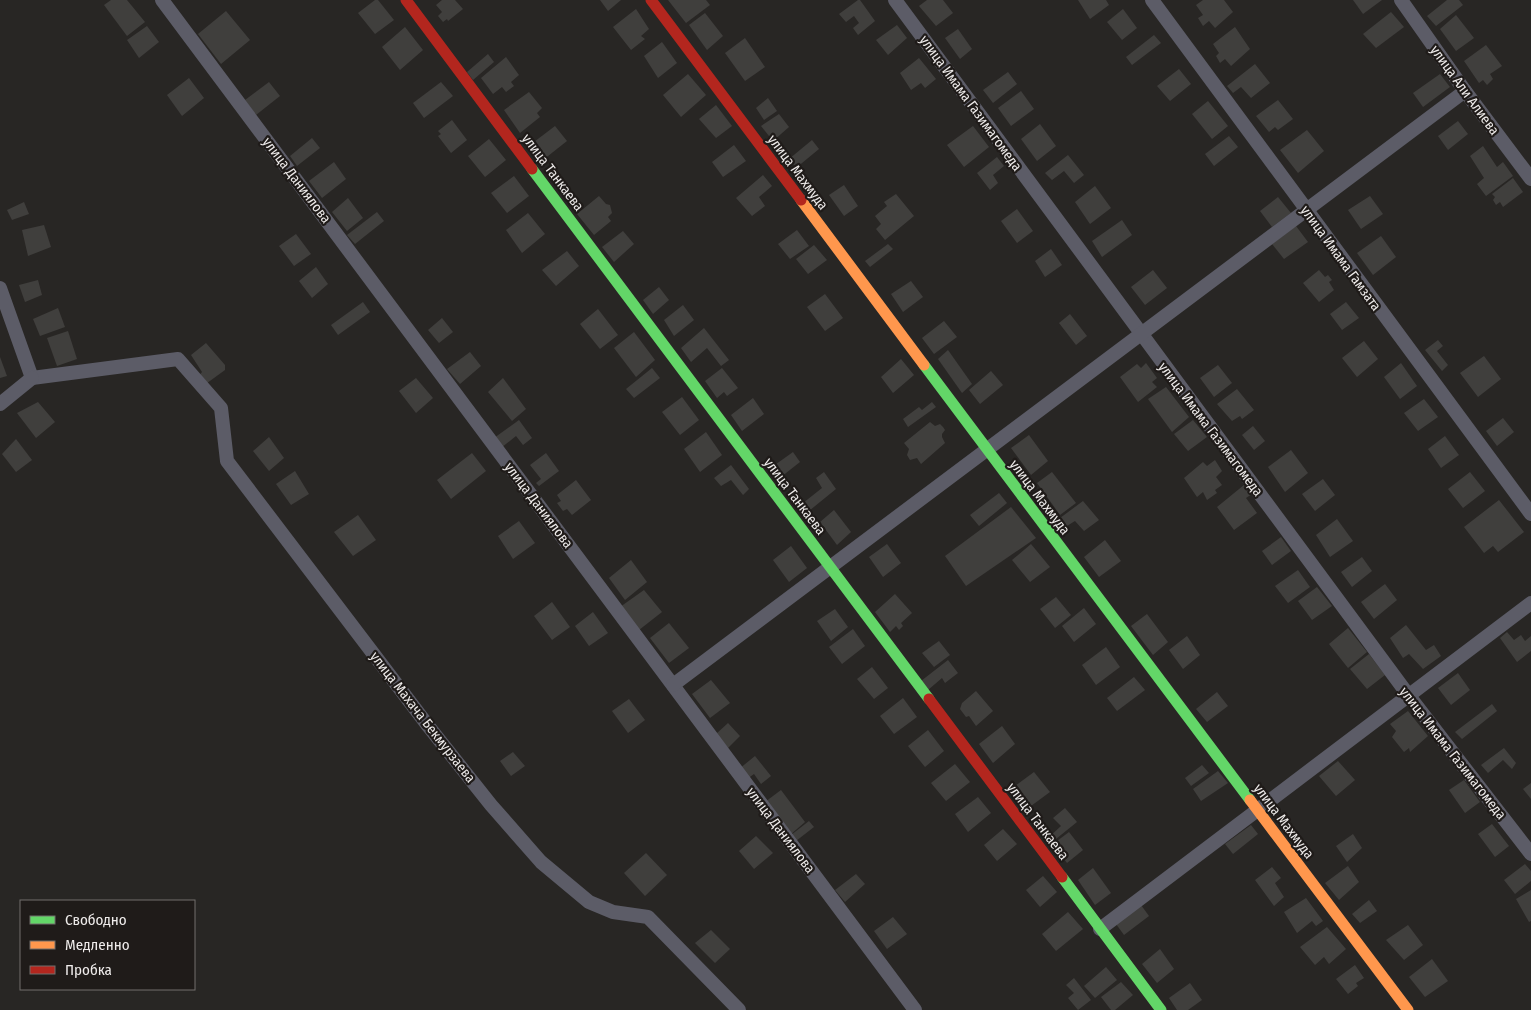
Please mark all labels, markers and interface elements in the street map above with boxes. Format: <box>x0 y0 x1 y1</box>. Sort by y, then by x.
street label: улица Имама Газимагомеда <box>916 32 1026 175</box>
street label: улица Али Алиева <box>1426 42 1503 138</box>
street label: улица Танкаева <box>518 130 587 214</box>
street label: улица Махмуда <box>764 131 831 213</box>
street label: улица Даниялова <box>259 134 335 227</box>
street label: улица Имама Гамзата <box>1297 202 1385 314</box>
street label: улица Имама Газимагомеда <box>1155 359 1267 500</box>
street label: улица Танкаева <box>760 454 829 538</box>
street label: улица Махмуда <box>1006 456 1073 538</box>
street label: улица Даниялова <box>501 459 577 552</box>
street label: улица Махача Бекмурзаева <box>366 649 479 786</box>
street label: улица Имама Газимагомеда <box>1396 684 1510 823</box>
street label: улица Танкаева <box>1003 779 1072 863</box>
street label: улица Махмуда <box>1250 780 1317 862</box>
street label: улица Даниялова <box>743 784 819 877</box>
legend <box>20 900 195 990</box>
text: Свободно <box>65 911 127 929</box>
text: Медленно <box>65 936 130 954</box>
text: Пробка <box>65 961 112 979</box>

